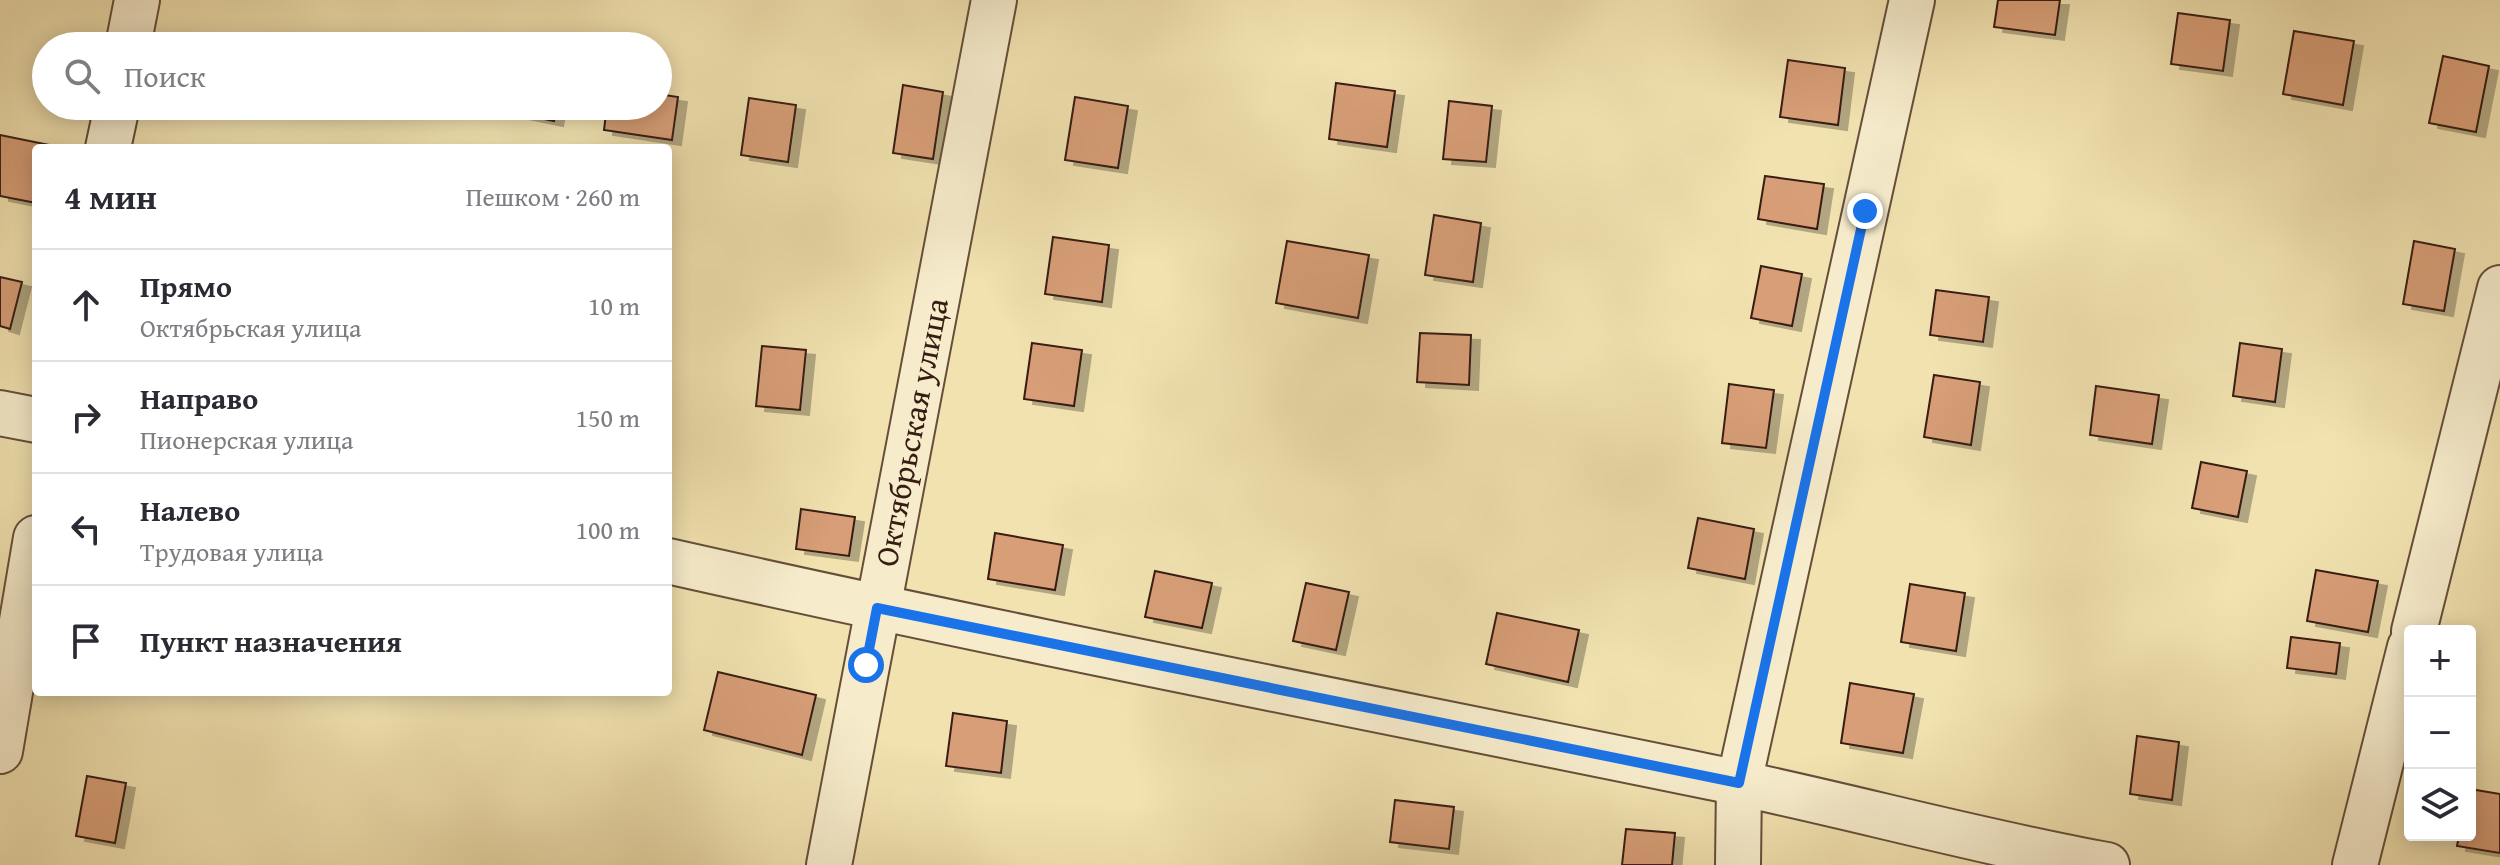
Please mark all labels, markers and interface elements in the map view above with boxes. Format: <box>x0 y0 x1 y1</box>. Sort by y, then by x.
search box <box>32 32 672 120</box>
icon: search <box>60 54 104 98</box>
text: Поиск <box>124 54 206 98</box>
text: 4 мин <box>64 172 157 221</box>
text: Пешком · 260 m <box>466 177 640 216</box>
route end <box>1847 193 1883 229</box>
text: Прямо <box>140 264 232 308</box>
icon: ahead <box>64 283 108 327</box>
text: 10 m <box>588 286 640 325</box>
street label: Октябрьская улица <box>862 293 960 570</box>
text: Октябрьская улица <box>140 308 361 347</box>
text: Направо <box>140 376 258 420</box>
icon: right <box>64 395 108 439</box>
text: 150 m <box>575 398 640 437</box>
text: Пионерская улица <box>140 420 353 459</box>
text: Налево <box>140 488 240 532</box>
icon: left <box>64 507 108 551</box>
text: 100 m <box>575 510 640 549</box>
text: Трудовая улица <box>140 532 323 571</box>
icon: arrive <box>64 619 108 663</box>
text: Пункт назначения <box>140 619 402 663</box>
map controls <box>2404 625 2476 841</box>
button: + <box>2404 625 2476 697</box>
route start <box>848 647 884 683</box>
button: − <box>2404 697 2476 769</box>
button: layers <box>2404 769 2476 841</box>

